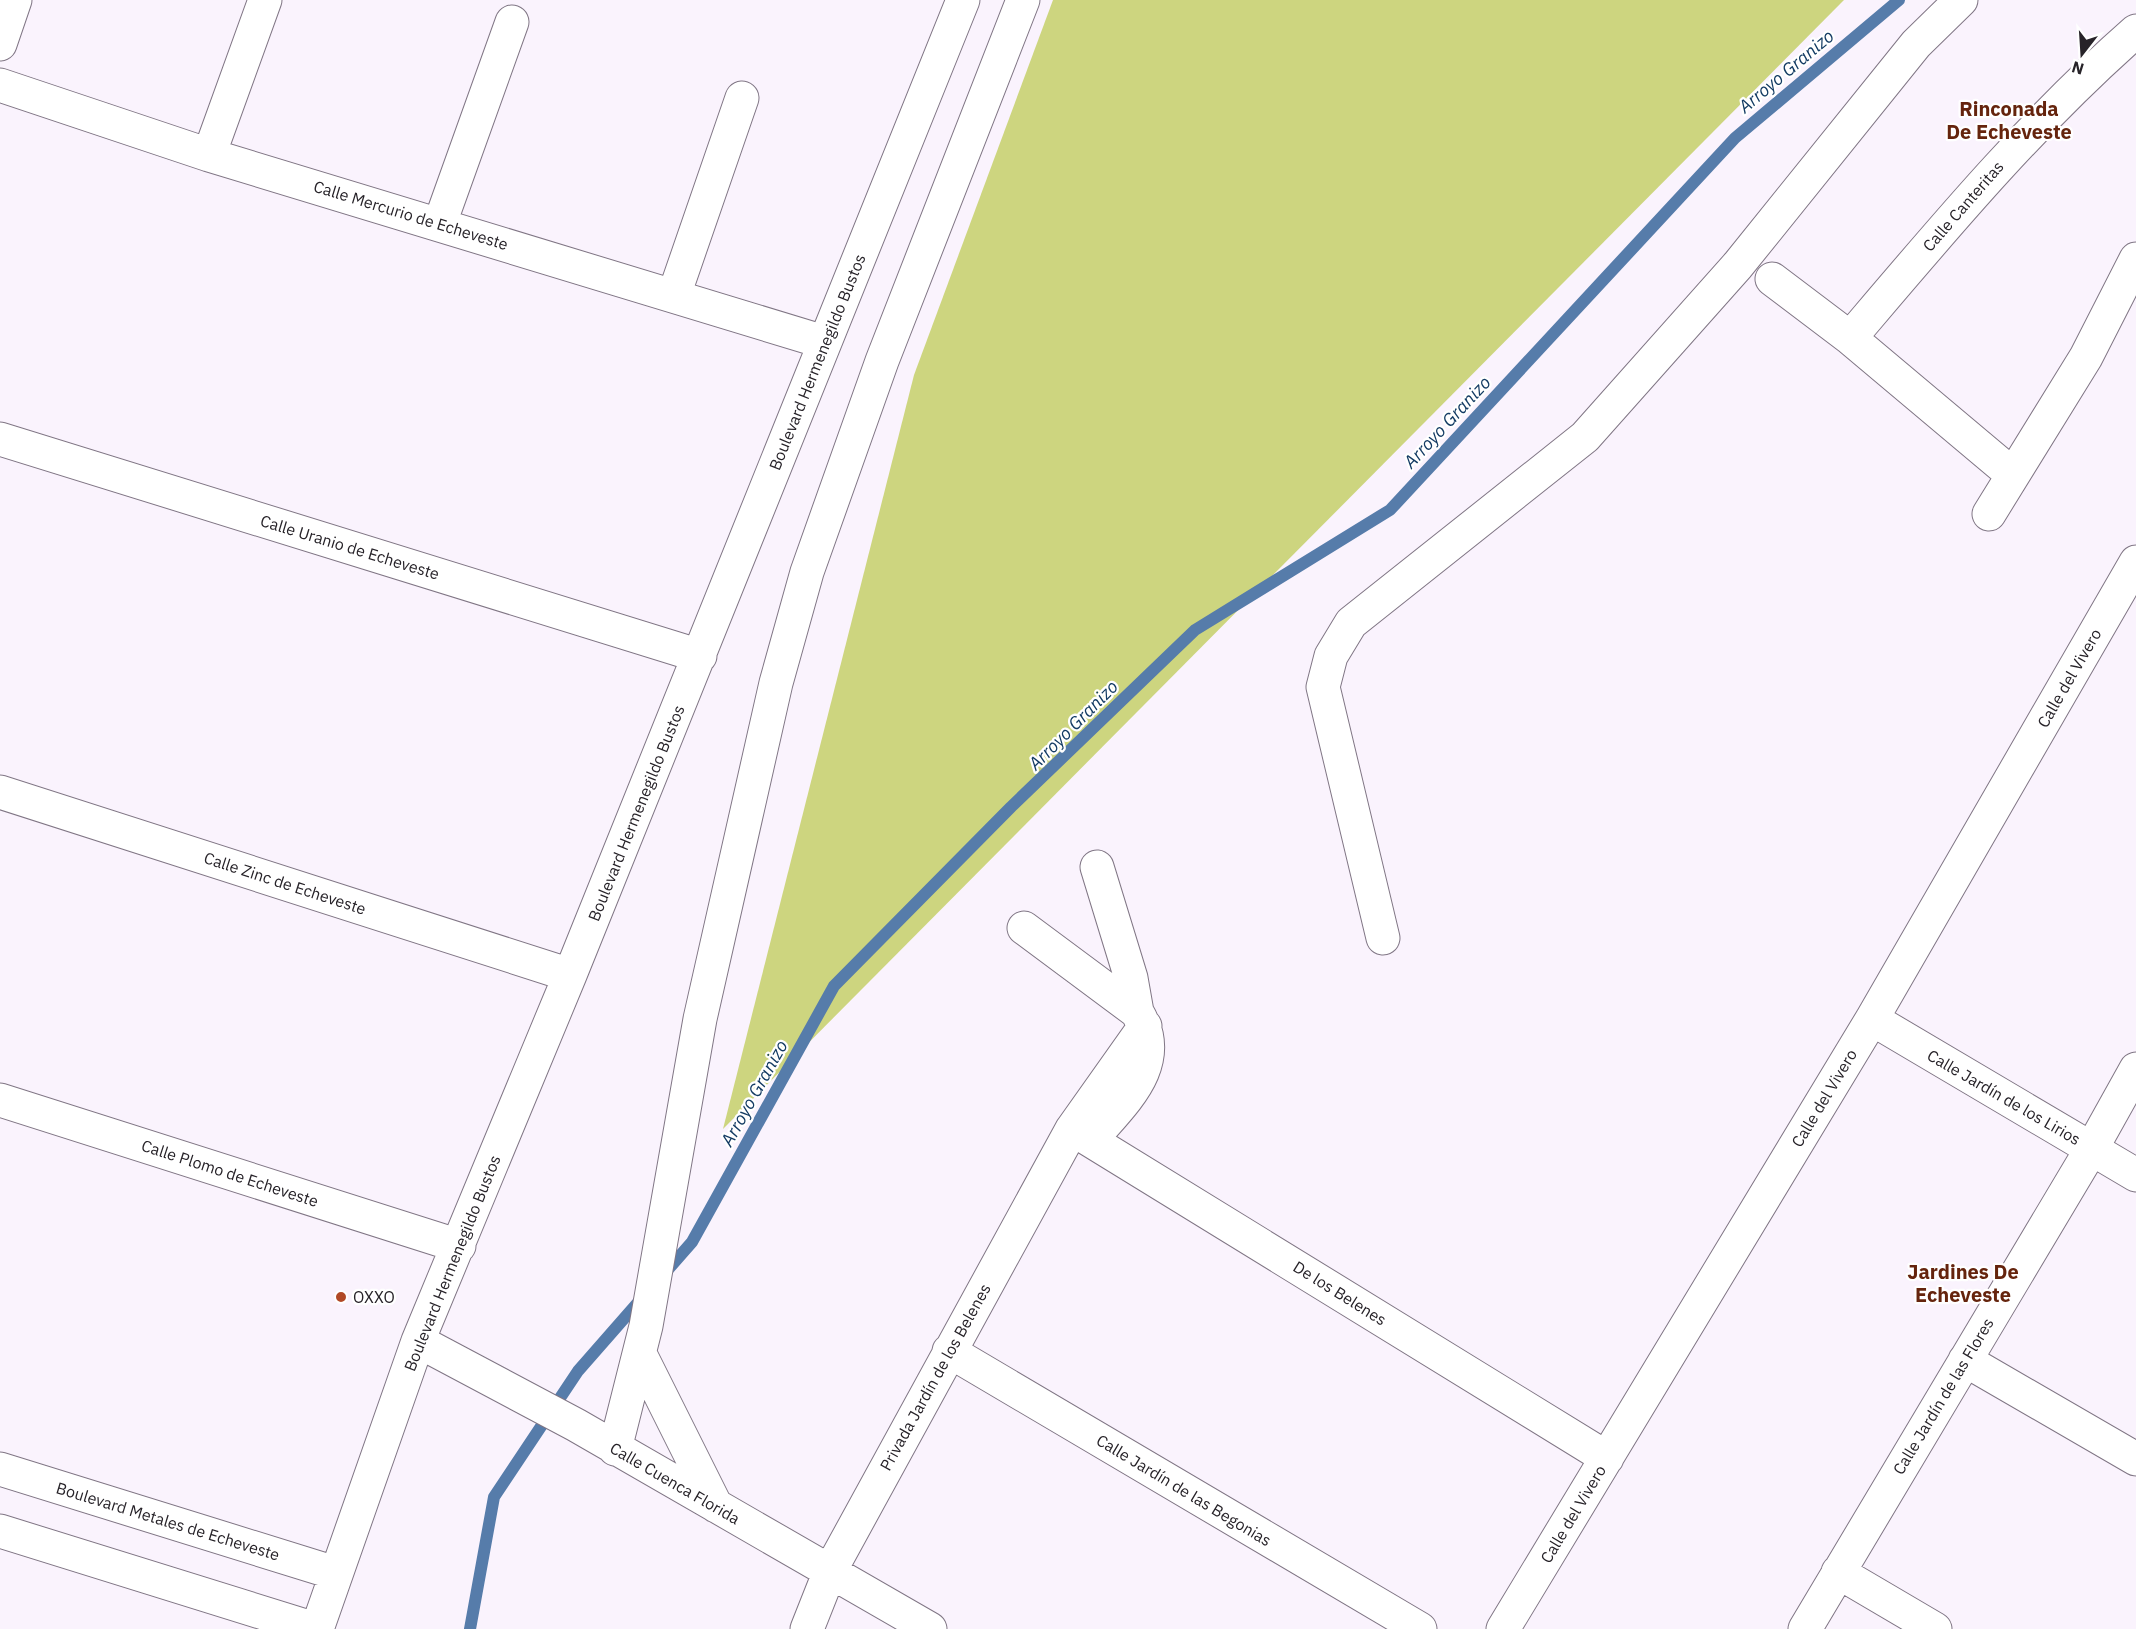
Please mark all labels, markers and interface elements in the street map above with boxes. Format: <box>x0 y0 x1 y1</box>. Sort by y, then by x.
water label: Arroyo Granizo <box>1733 24 1839 118</box>
north arrow <box>2052 24 2112 84</box>
text: N <box>2069 57 2086 80</box>
district label: Rinconada De Echeveste <box>1946 95 2072 145</box>
street label: Calle Canteritas <box>1918 157 2008 255</box>
street label: Calle Mercurio de Echeveste <box>311 176 511 254</box>
street label: Boulevard Hermenegildo Bustos <box>764 251 870 473</box>
water label: Arroyo Granizo <box>1398 371 1496 474</box>
street label: Calle Uranio de Echeveste <box>258 510 442 584</box>
street label: Calle del Vivero <box>2033 625 2105 731</box>
water label: Arroyo Granizo <box>1022 675 1123 776</box>
street label: Boulevard Hermenegildo Bustos <box>583 702 689 924</box>
street label: Calle Zinc de Echeveste <box>201 847 369 919</box>
water label: Arroyo Granizo <box>715 1036 793 1151</box>
street label: Calle del Vivero <box>1787 1045 1861 1151</box>
street label: Calle Jardín de los Lirios <box>1924 1045 2084 1149</box>
street label: Calle Plomo de Echeveste <box>139 1135 321 1211</box>
street label: Boulevard Hermenegildo Bustos <box>399 1152 505 1374</box>
street label: De los Belenes <box>1290 1256 1390 1330</box>
district label: Jardines De Echeveste <box>1907 1258 2019 1308</box>
street label: Privada Jardín de los Belenes <box>875 1280 995 1474</box>
place label: OXXO <box>353 1287 395 1307</box>
marker: OXXO <box>334 1290 348 1304</box>
street label: Calle Jardín de las Flores <box>1888 1314 1998 1478</box>
street label: Calle Jardín de las Begonias <box>1093 1430 1275 1550</box>
street label: Calle Cuenca Florida <box>606 1438 744 1529</box>
street label: Calle del Vivero <box>1536 1461 1610 1567</box>
street label: Boulevard Metales de Echeveste <box>54 1477 282 1565</box>

